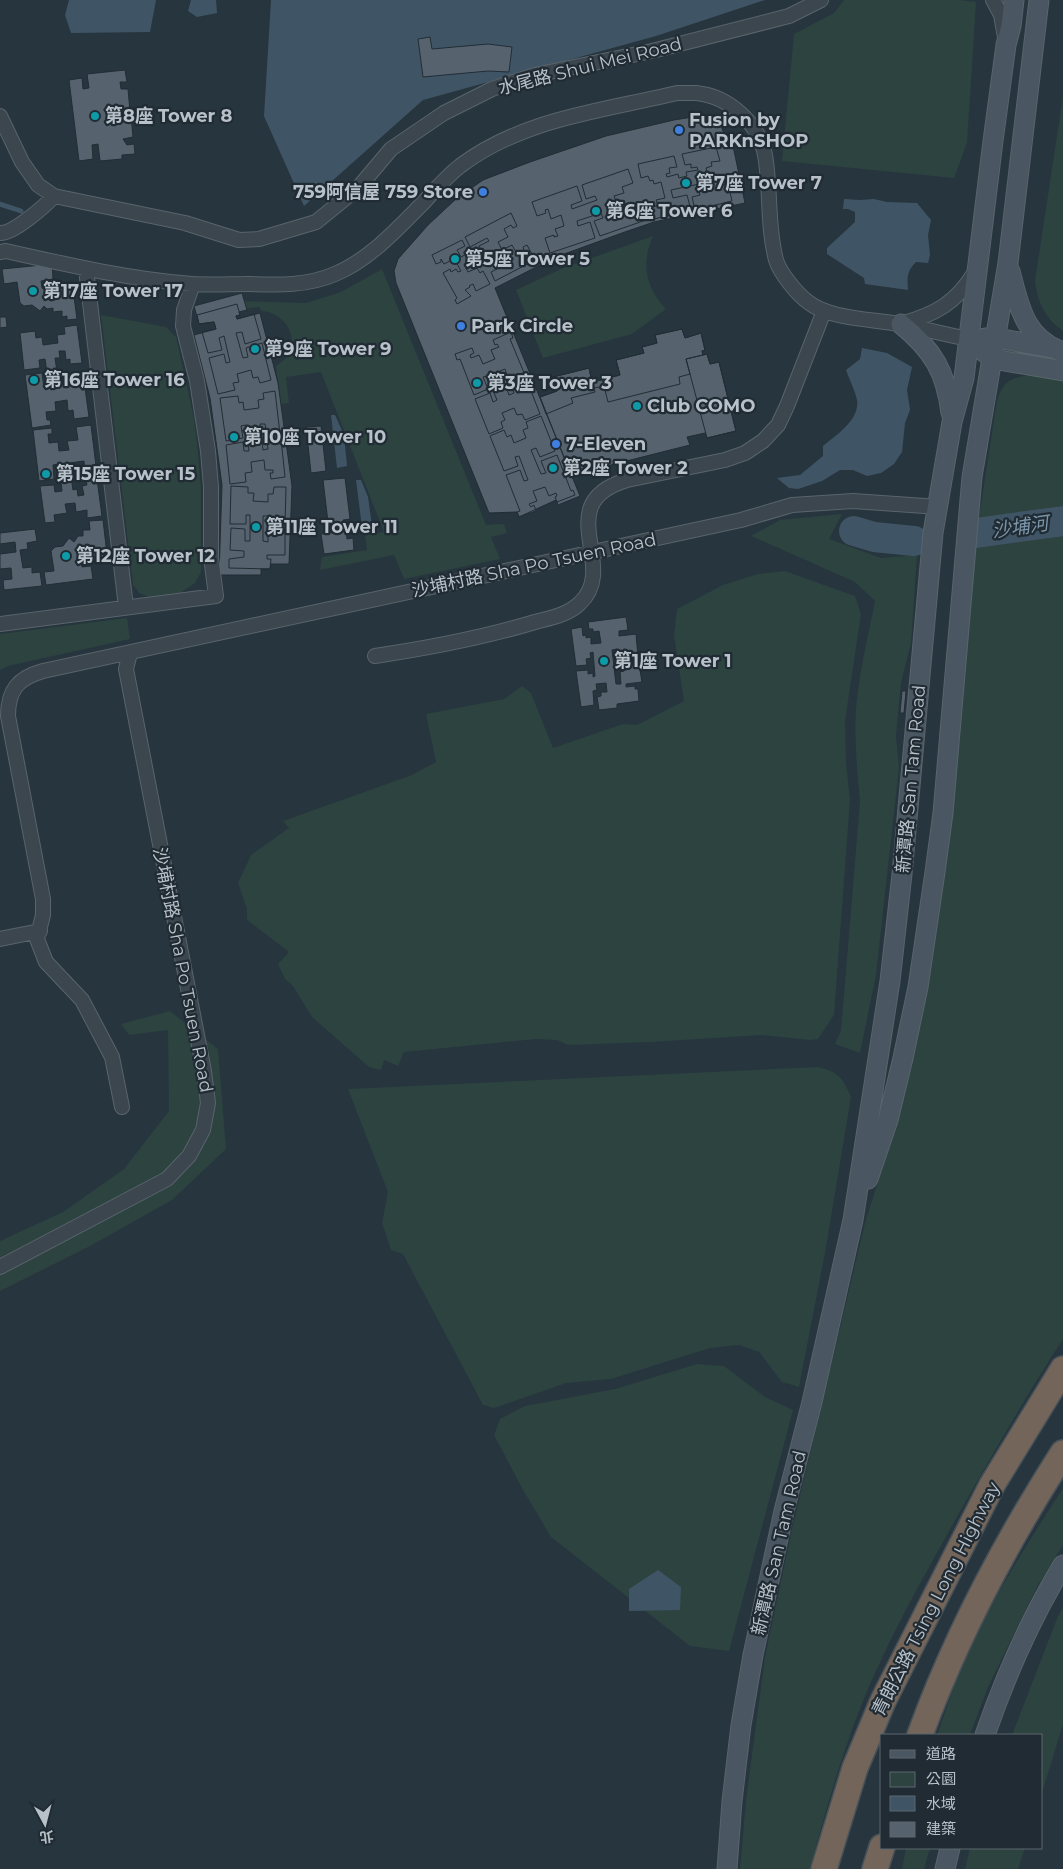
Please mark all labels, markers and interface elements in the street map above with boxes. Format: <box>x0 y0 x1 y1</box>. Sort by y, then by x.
street label: 水尾路 Shui Mei Road <box>496 33 684 99</box>
place label: 第8座 Tower 8 <box>105 105 232 127</box>
place label: Fusion by PARKnSHOP <box>689 109 808 152</box>
marker: 第8座 Tower 8 <box>89 110 101 122</box>
marker: Fusion by PARKnSHOP <box>673 124 685 136</box>
place label: 第7座 Tower 7 <box>696 172 822 194</box>
marker: 第7座 Tower 7 <box>680 177 692 189</box>
place label: 759阿信屋 759 Store <box>293 181 473 203</box>
marker: 759阿信屋 759 Store <box>477 186 489 198</box>
place label: 第6座 Tower 6 <box>606 200 733 222</box>
marker: 第6座 Tower 6 <box>590 205 602 217</box>
place label: 第5座 Tower 5 <box>465 248 590 270</box>
marker: 第5座 Tower 5 <box>449 253 461 265</box>
place label: 第17座 Tower 17 <box>43 280 183 302</box>
marker: 第17座 Tower 17 <box>27 285 39 297</box>
place label: Park Circle <box>471 315 573 337</box>
marker: Park Circle <box>455 320 467 332</box>
place label: 第9座 Tower 9 <box>265 338 392 360</box>
marker: 第9座 Tower 9 <box>249 343 261 355</box>
place label: 第16座 Tower 16 <box>44 369 185 391</box>
place label: 第3座 Tower 3 <box>487 372 612 394</box>
marker: 第16座 Tower 16 <box>28 374 40 386</box>
marker: 第3座 Tower 3 <box>471 377 483 389</box>
place label: Club COMO <box>647 395 755 417</box>
marker: Club COMO <box>631 400 643 412</box>
place label: 第10座 Tower 10 <box>244 426 386 448</box>
marker: 第10座 Tower 10 <box>228 431 240 443</box>
place label: 7-Eleven <box>566 433 646 455</box>
marker: 7-Eleven <box>550 438 562 450</box>
place label: 第2座 Tower 2 <box>563 457 688 479</box>
marker: 第2座 Tower 2 <box>547 462 559 474</box>
place label: 第15座 Tower 15 <box>56 463 195 485</box>
marker: 第15座 Tower 15 <box>40 468 52 480</box>
water label: 沙埔河 <box>990 511 1054 542</box>
place label: 第11座 Tower 11 <box>266 516 398 538</box>
marker: 第11座 Tower 11 <box>250 521 262 533</box>
street label: 沙埔村路 Sha Po Tsuen Road <box>410 528 658 602</box>
place label: 第12座 Tower 12 <box>76 545 215 567</box>
marker: 第12座 Tower 12 <box>60 550 72 562</box>
place label: 第1座 Tower 1 <box>614 650 732 672</box>
marker: 第1座 Tower 1 <box>598 655 610 667</box>
street label: 新潭路 San Tam Road <box>892 684 930 874</box>
street label: 沙埔村路 Sha Po Tsuen Road <box>148 846 218 1094</box>
street label: 新潭路 San Tam Road <box>747 1449 811 1637</box>
street label: 青朗公路 Tsing Long Highway <box>867 1478 1005 1720</box>
legend <box>880 1734 1043 1849</box>
text: 道路 <box>926 1744 956 1763</box>
text: 公園 <box>926 1769 956 1788</box>
text: 水域 <box>926 1794 956 1813</box>
north arrow <box>20 1799 70 1849</box>
text: 建築 <box>926 1819 956 1838</box>
text: 北 <box>39 1827 55 1847</box>

